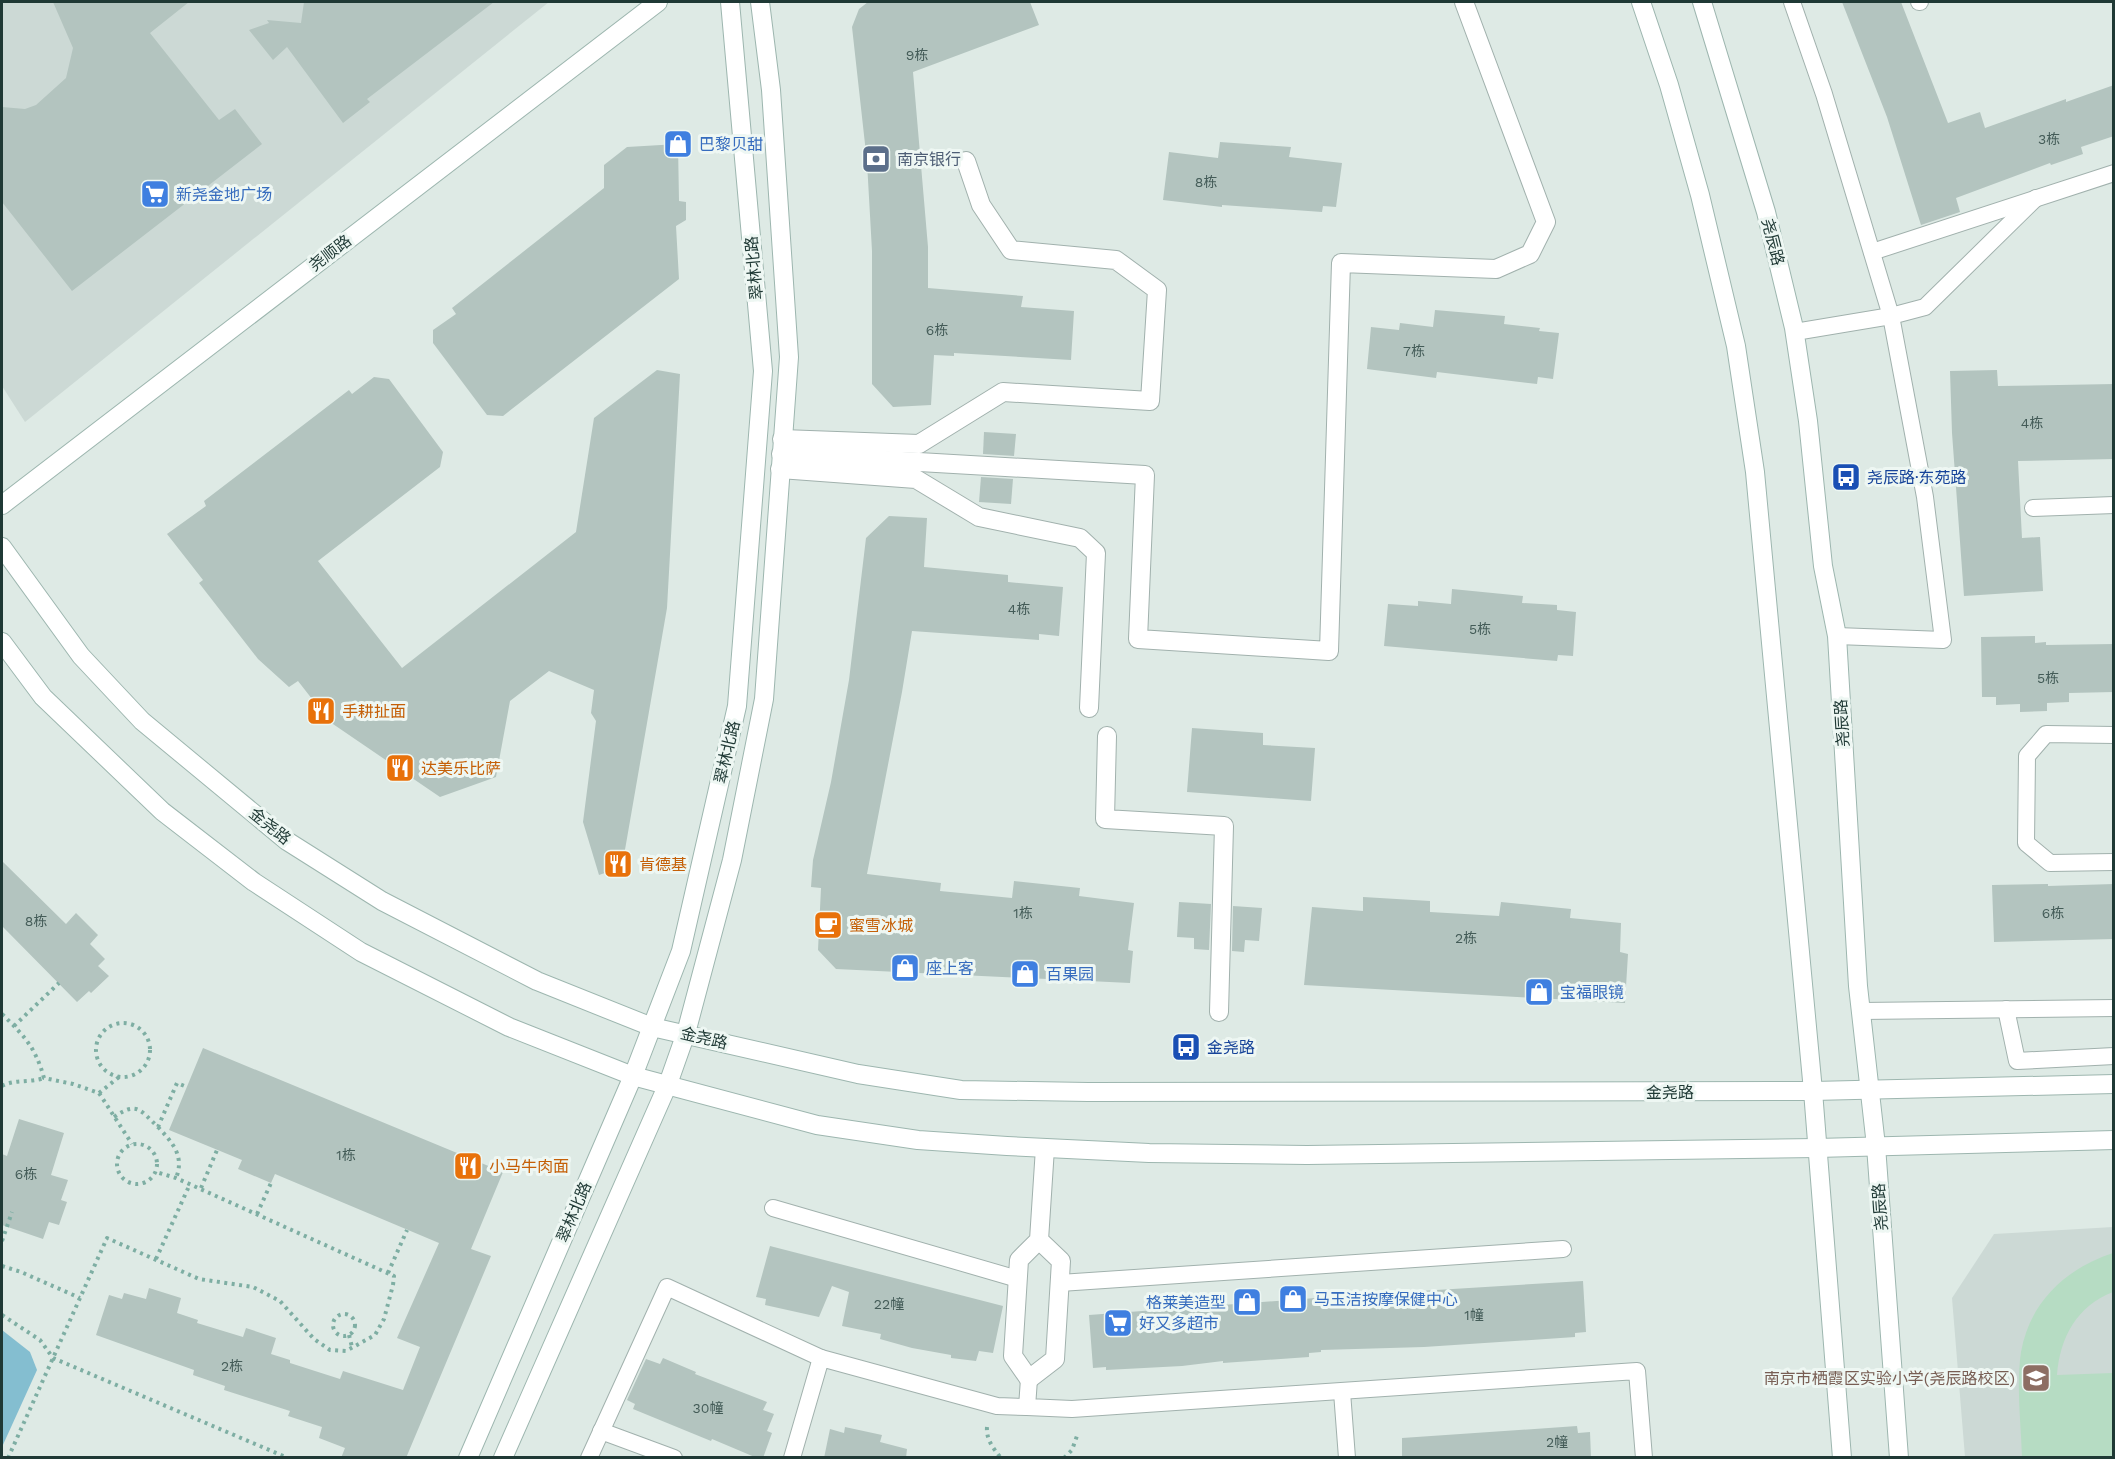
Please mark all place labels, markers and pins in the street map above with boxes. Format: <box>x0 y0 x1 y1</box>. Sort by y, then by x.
shop icon: 巴黎贝甜 <box>662 128 694 160</box>
place label: 巴黎贝甜 <box>699 135 763 154</box>
bank icon: 南京银行 <box>860 143 892 175</box>
place label: 南京银行 <box>897 150 961 169</box>
supermarket icon: 新尧金地广场 <box>139 178 171 210</box>
place label: 新尧金地广场 <box>176 185 272 204</box>
bus stop icon: 尧辰路·东苑路 <box>1830 461 1862 493</box>
place label: 尧辰路·东苑路 <box>1867 468 1967 487</box>
restaurant icon: 手耕扯面 <box>305 695 337 727</box>
place label: 手耕扯面 <box>342 702 406 721</box>
restaurant icon: 达美乐比萨 <box>384 752 416 784</box>
place label: 达美乐比萨 <box>421 759 501 778</box>
restaurant icon: 肯德基 <box>602 848 634 880</box>
place label: 肯德基 <box>639 855 687 874</box>
cafe icon: 蜜雪冰城 <box>812 909 844 941</box>
place label: 蜜雪冰城 <box>849 916 913 935</box>
shop icon: 座上客 <box>889 952 921 984</box>
shop icon: 百果园 <box>1009 958 1041 990</box>
place label: 座上客 <box>926 959 974 978</box>
place label: 百果园 <box>1046 965 1094 984</box>
shop icon: 宝福眼镜 <box>1523 976 1555 1008</box>
place label: 宝福眼镜 <box>1560 983 1624 1002</box>
bus stop icon: 金尧路 <box>1170 1031 1202 1063</box>
place label: 金尧路 <box>1207 1038 1255 1057</box>
restaurant icon: 小马牛肉面 <box>452 1150 484 1182</box>
place label: 小马牛肉面 <box>489 1157 569 1176</box>
shop icon: 马玉洁按摩保健中心 <box>1277 1283 1309 1315</box>
shop icon: 格莱美造型 <box>1231 1286 1263 1318</box>
place label: 马玉洁按摩保健中心 <box>1314 1290 1458 1309</box>
place label: 格莱美造型 <box>1146 1293 1226 1312</box>
supermarket icon: 好又多超市 <box>1102 1307 1134 1339</box>
place label: 好又多超市 <box>1139 1314 1219 1333</box>
school or university icon: 南京市栖霞区实验小学(尧辰路校区) <box>2020 1362 2052 1394</box>
place label: 南京市栖霞区实验小学(尧辰路校区) <box>1764 1369 2015 1388</box>

